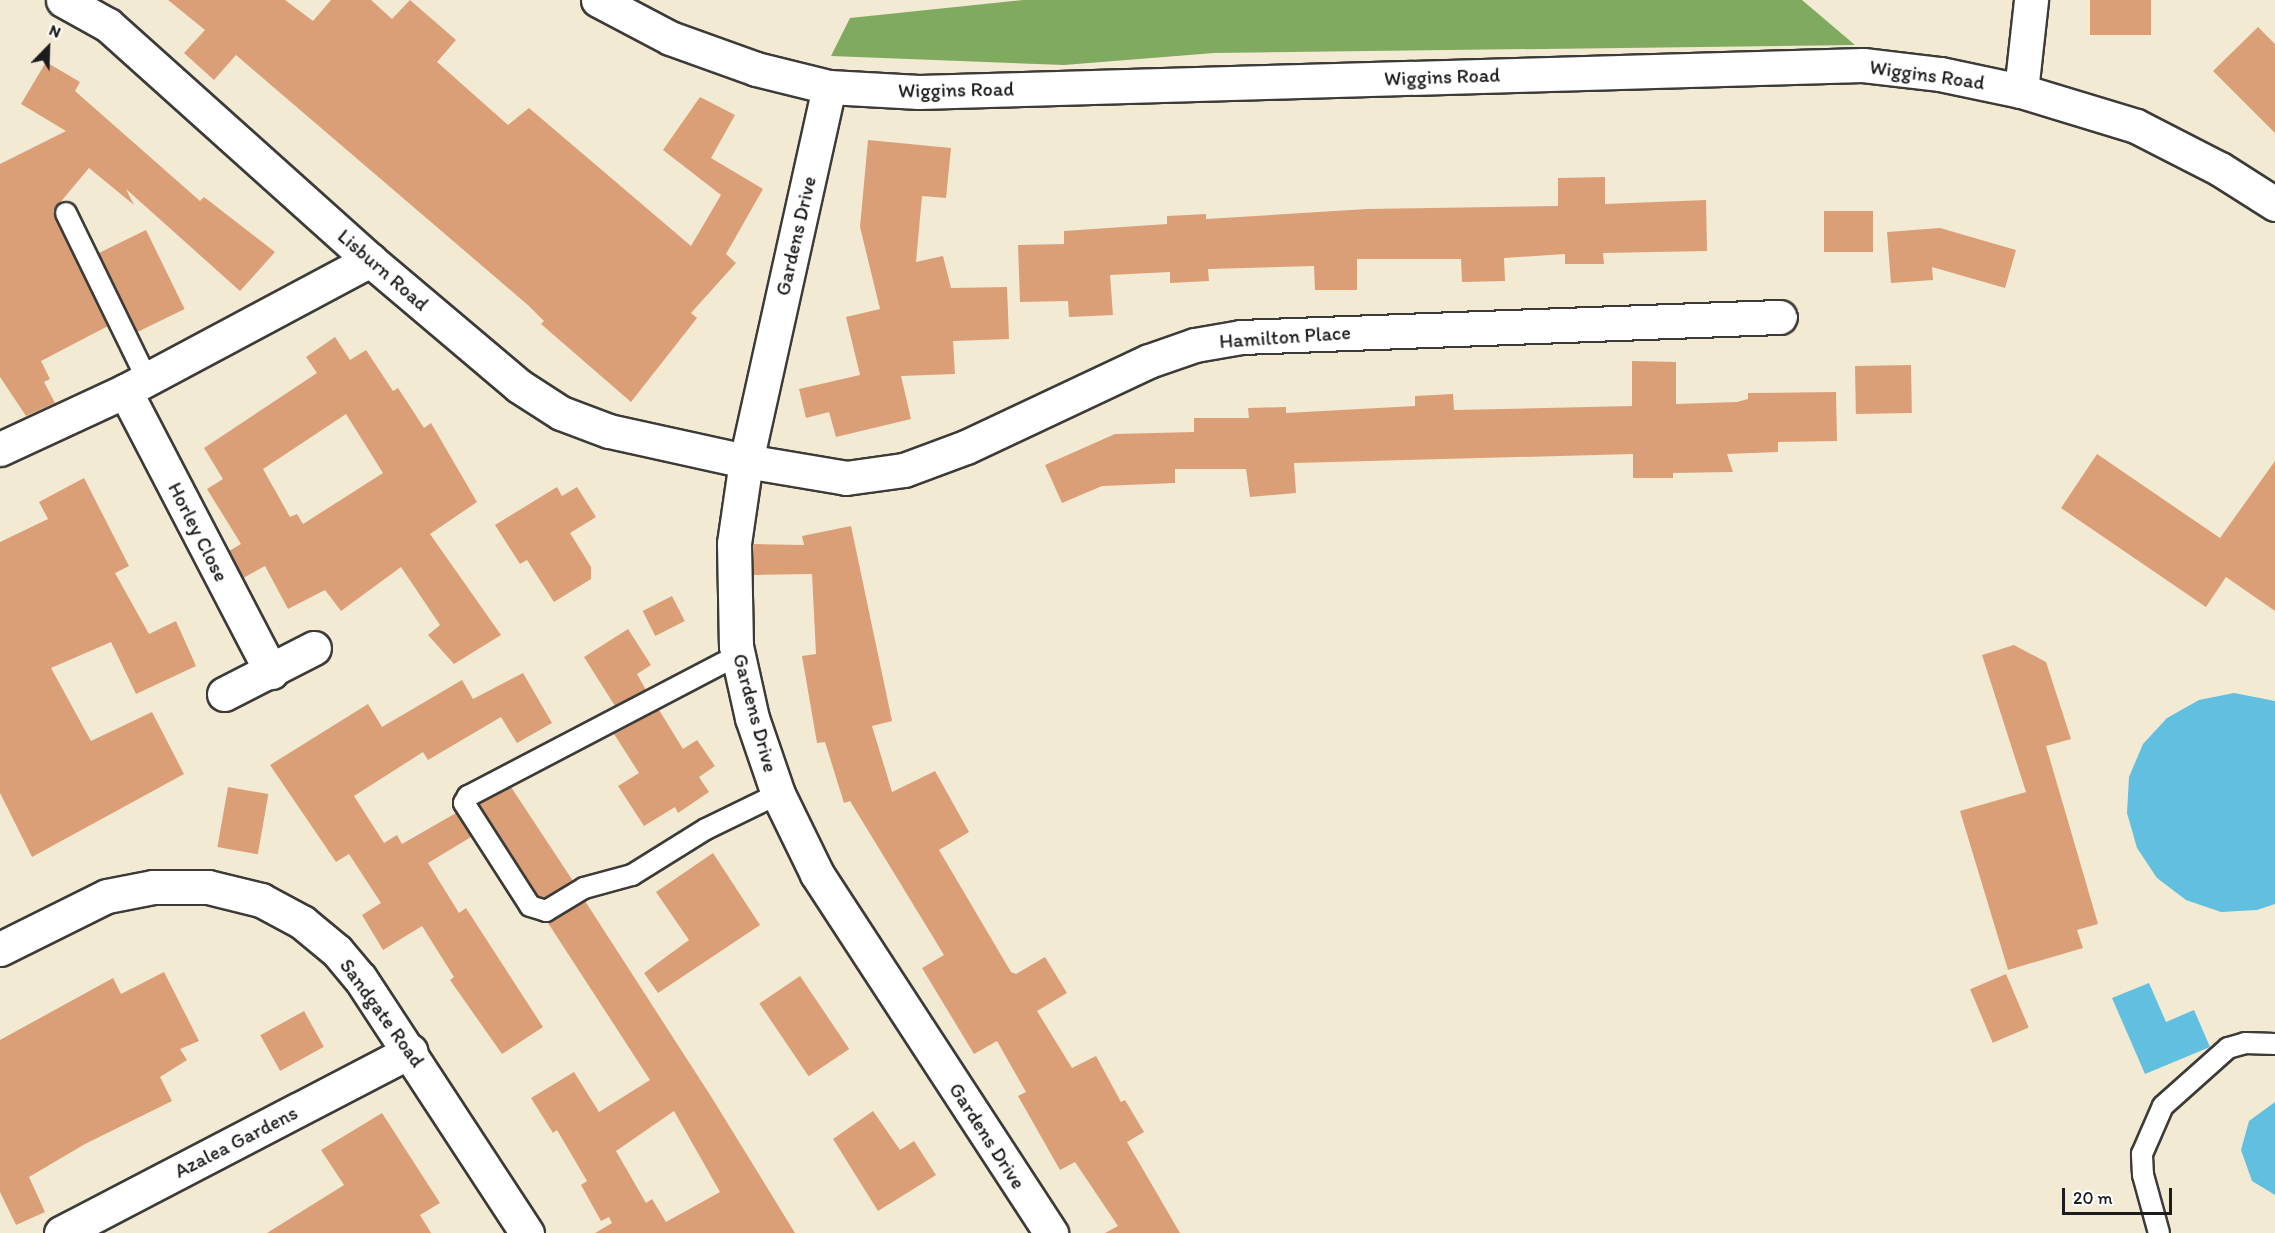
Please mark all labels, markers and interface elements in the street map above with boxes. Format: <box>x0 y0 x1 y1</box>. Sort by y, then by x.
north arrow <box>18 18 78 78</box>
text: N <box>47 20 64 42</box>
street label: Wiggins Road <box>1868 55 1986 95</box>
street label: Wiggins Road <box>1384 63 1500 91</box>
street label: Wiggins Road <box>898 77 1014 103</box>
street label: Gardens Drive <box>771 174 821 298</box>
street label: Lisburn Road <box>333 224 433 316</box>
street label: Hamilton Place <box>1219 320 1351 354</box>
street label: Horley Close <box>163 478 233 586</box>
street label: Gardens Drive <box>728 651 782 775</box>
street label: Sandgate Road <box>335 954 429 1072</box>
street label: Gardens Drive <box>944 1078 1030 1194</box>
street label: Azalea Gardens <box>170 1101 302 1183</box>
scale bar <box>2065 1176 2174 1214</box>
text: 20 m <box>2073 1187 2113 1209</box>

